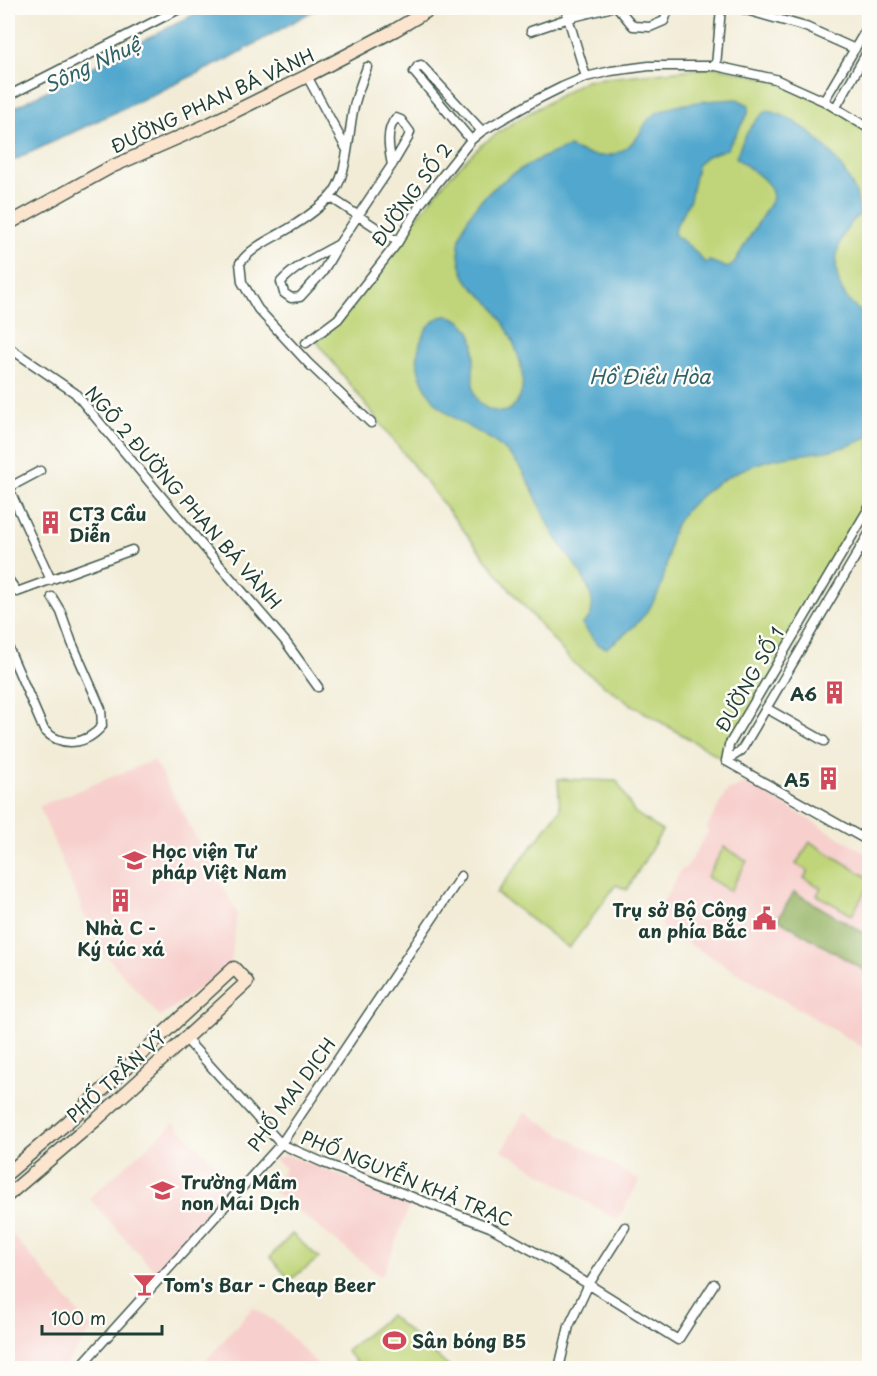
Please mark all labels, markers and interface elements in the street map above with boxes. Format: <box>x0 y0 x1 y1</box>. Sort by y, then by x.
water label: Sông Nhuệ <box>38 28 147 100</box>
street label: ĐƯỜNG PHAN BÁ VÀNH <box>106 41 318 159</box>
street label: ĐƯỜNG SỐ 2 <box>364 137 458 251</box>
water label: Hồ Điều Hòa <box>589 361 712 391</box>
street label: NGÕ 2 ĐƯỜNG PHAN BÁ VÀNH <box>79 380 289 614</box>
place label: CT3 Cầu Diễn <box>69 500 147 548</box>
building icon: CT3 Cầu Diễn <box>38 510 64 536</box>
street label: ĐƯỜNG SỐ 1 <box>708 621 790 737</box>
place label: A6 <box>790 680 817 707</box>
building icon: A6 <box>822 680 848 706</box>
place label: A5 <box>784 766 810 793</box>
building icon: A5 <box>815 766 841 792</box>
place label: Học viện Tư pháp Việt Nam <box>152 837 287 885</box>
school or university icon: Học viện Tư pháp Việt Nam <box>121 847 147 873</box>
building icon: Nhà C - Ký túc xá <box>108 888 134 914</box>
place label: Trụ sở Bộ Công an phía Bắc <box>612 896 747 944</box>
public building icon: Trụ sở Bộ Công an phía Bắc <box>752 906 778 932</box>
place label: Nhà C - Ký túc xá <box>77 914 165 962</box>
street label: PHỐ TRẦN VỸ <box>60 1024 172 1128</box>
street label: PHỐ MAI DỊCH <box>240 1031 342 1156</box>
street label: PHỐ NGUYỄN KHẢ TRẠC <box>297 1122 517 1233</box>
place label: Trường Mầm non Mai Dịch <box>181 1168 300 1216</box>
school or university icon: Trường Mầm non Mai Dịch <box>150 1178 176 1204</box>
bar icon: Tom's Bar - Cheap Beer <box>132 1271 158 1297</box>
place label: Tom's Bar - Cheap Beer <box>163 1271 376 1298</box>
scale bar <box>42 1298 162 1336</box>
text: 100 m <box>51 1304 106 1331</box>
sports icon: Sân bóng B5 <box>381 1327 407 1353</box>
place label: Sân bóng B5 <box>412 1327 526 1354</box>

